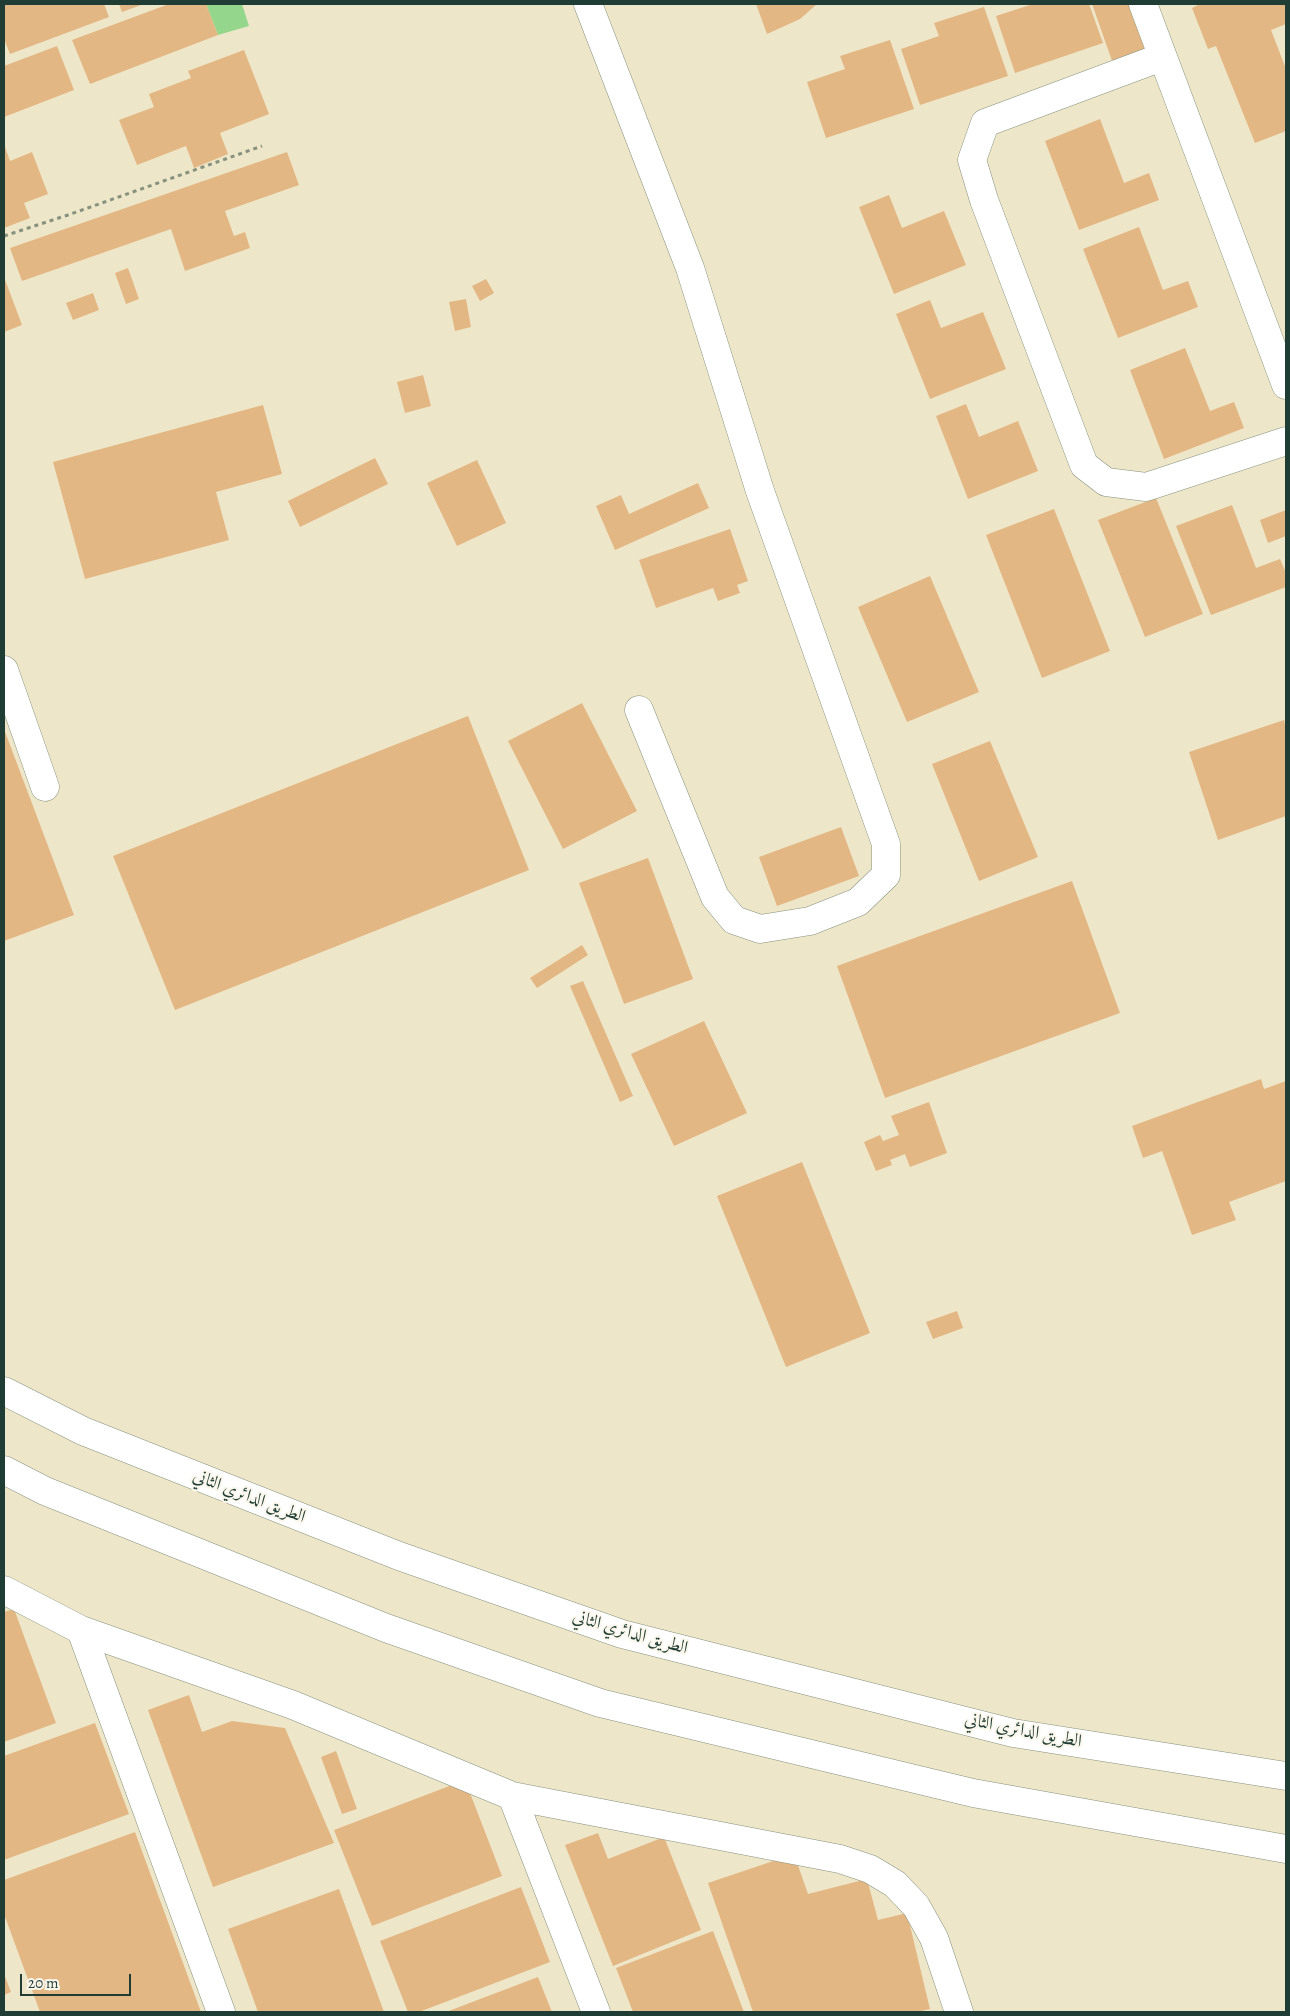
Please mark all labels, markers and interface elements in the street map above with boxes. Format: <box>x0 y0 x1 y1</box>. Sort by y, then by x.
street label: الطريق الدائري الثاني <box>190 1466 308 1528</box>
street label: الطريق الدائري الثاني <box>570 1606 690 1660</box>
street label: الطريق الدائري الثاني <box>962 1709 1084 1753</box>
scale bar <box>22 1964 134 1996</box>
text: 20 m <box>28 1973 59 1993</box>

